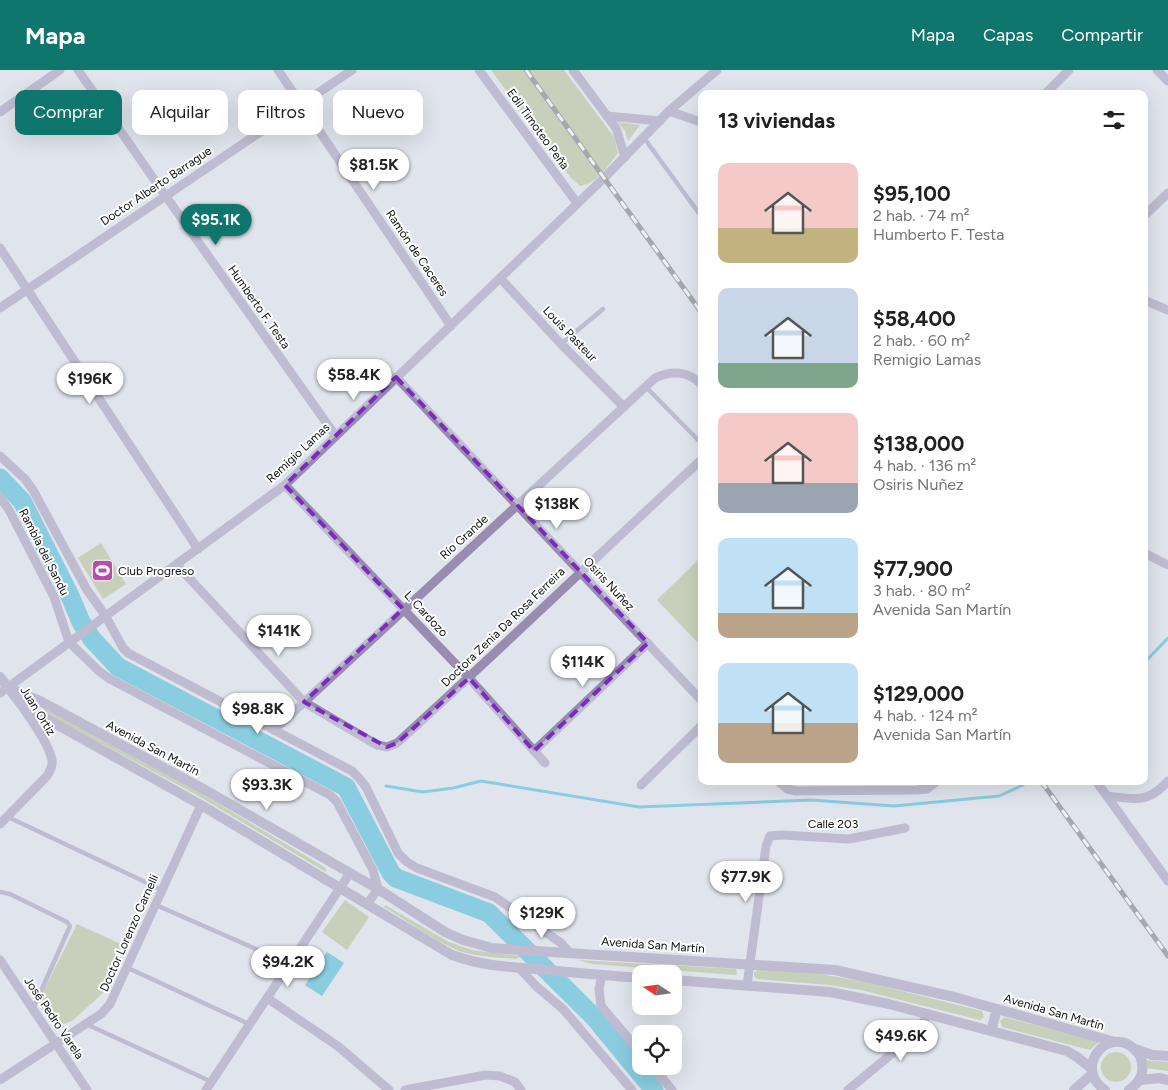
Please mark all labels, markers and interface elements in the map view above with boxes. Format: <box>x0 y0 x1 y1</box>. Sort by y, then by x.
text: Mapa <box>25 21 86 50</box>
text: Mapa <box>911 24 955 46</box>
text: Capas <box>983 24 1033 46</box>
text: Compartir <box>1061 24 1143 46</box>
street label: Edil Timoteo Peña <box>504 86 572 172</box>
chip: Comprar <box>15 90 122 135</box>
chip: Alquilar <box>132 90 228 135</box>
chip: Filtros <box>238 90 323 135</box>
chip: Nuevo <box>333 90 423 135</box>
icon: filters <box>1100 106 1128 134</box>
text: 13 viviendas <box>718 108 835 133</box>
street label: Doctor Alberto Barrague <box>98 143 215 228</box>
pin: $81.5K <box>333 148 415 191</box>
text: $81.5K <box>349 155 399 174</box>
text: $95,100 <box>873 181 951 206</box>
icon: home <box>758 183 818 243</box>
pin: $95.1K <box>175 204 257 246</box>
text: 2 hab. · 74 m² <box>873 206 970 225</box>
street label: Ramón de Caceres <box>383 207 451 299</box>
text: $95.1K <box>192 210 240 229</box>
text: Humberto F. Testa <box>873 225 1005 244</box>
street label: Humberto F. Testa <box>225 263 293 351</box>
street label: Louis Pasteur <box>540 303 600 365</box>
text: $58,400 <box>873 306 956 331</box>
icon: home <box>758 308 818 368</box>
text: 2 hab. · 60 m² <box>873 331 970 350</box>
text: Remigio Lamas <box>873 350 981 369</box>
pin: $58.4K <box>313 358 395 401</box>
pin: $196K <box>55 362 125 405</box>
text: $58.4K <box>328 365 380 384</box>
text: $196K <box>68 369 112 388</box>
street label: Remigio Lamas <box>264 420 333 486</box>
text: $138,000 <box>873 431 964 456</box>
icon: home <box>758 433 818 493</box>
text: 4 hab. · 136 m² <box>873 456 976 475</box>
text: Osiris Nuñez <box>873 475 964 494</box>
pin: $138K <box>522 488 592 530</box>
text: $138K <box>535 494 579 513</box>
street label: Rambla del Sandu <box>16 506 72 598</box>
street label: Río Grande <box>437 511 491 562</box>
street label: Osiris Nuñez <box>581 554 637 614</box>
text: $77,900 <box>873 556 953 581</box>
icon: home <box>758 558 818 618</box>
sports icon: Club Progreso <box>90 559 114 583</box>
place label: Club Progreso <box>118 564 194 578</box>
street label: Doctora Zenia Da Rosa Ferreira <box>438 564 568 690</box>
text: 3 hab. · 80 m² <box>873 581 971 600</box>
street label: L. Cardozo <box>401 588 451 640</box>
text: Avenida San Martín <box>873 600 1011 619</box>
pin: $141K <box>244 614 314 657</box>
text: $141K <box>257 621 301 640</box>
pin: $114K <box>548 646 618 688</box>
text: $114K <box>561 652 605 671</box>
text: $129,000 <box>873 681 964 706</box>
icon: home <box>758 683 818 743</box>
street label: Juan Ortiz <box>17 684 59 738</box>
pin: $98.8K <box>217 692 299 735</box>
text: $98.8K <box>232 699 284 718</box>
text: 4 hab. · 124 m² <box>873 706 977 725</box>
street label: Avenida San Martín <box>104 717 202 779</box>
text: Avenida San Martín <box>873 725 1011 744</box>
pin: $93.3K <box>226 768 308 811</box>
text: $93.3K <box>242 775 292 794</box>
street label: Calle 203 <box>808 817 858 831</box>
pin: $77.9K <box>705 860 787 903</box>
text: $77.9K <box>721 867 771 886</box>
street label: Doctor Lorenzo Carnelli <box>97 872 161 994</box>
pin: $129K <box>507 896 577 939</box>
text: $129K <box>520 903 564 922</box>
street label: Avenida San Martín <box>601 934 706 956</box>
pin: $94.2K <box>247 946 329 988</box>
text: $94.2K <box>262 952 314 971</box>
north arrow <box>632 965 682 1015</box>
map controls <box>632 965 682 1075</box>
street label: José Pedro Varela <box>21 974 87 1062</box>
street label: Avenida San Martín <box>1002 991 1106 1033</box>
pin: $49.6K <box>860 1020 942 1062</box>
button: locate <box>632 1025 682 1075</box>
text: $49.6K <box>875 1026 927 1045</box>

